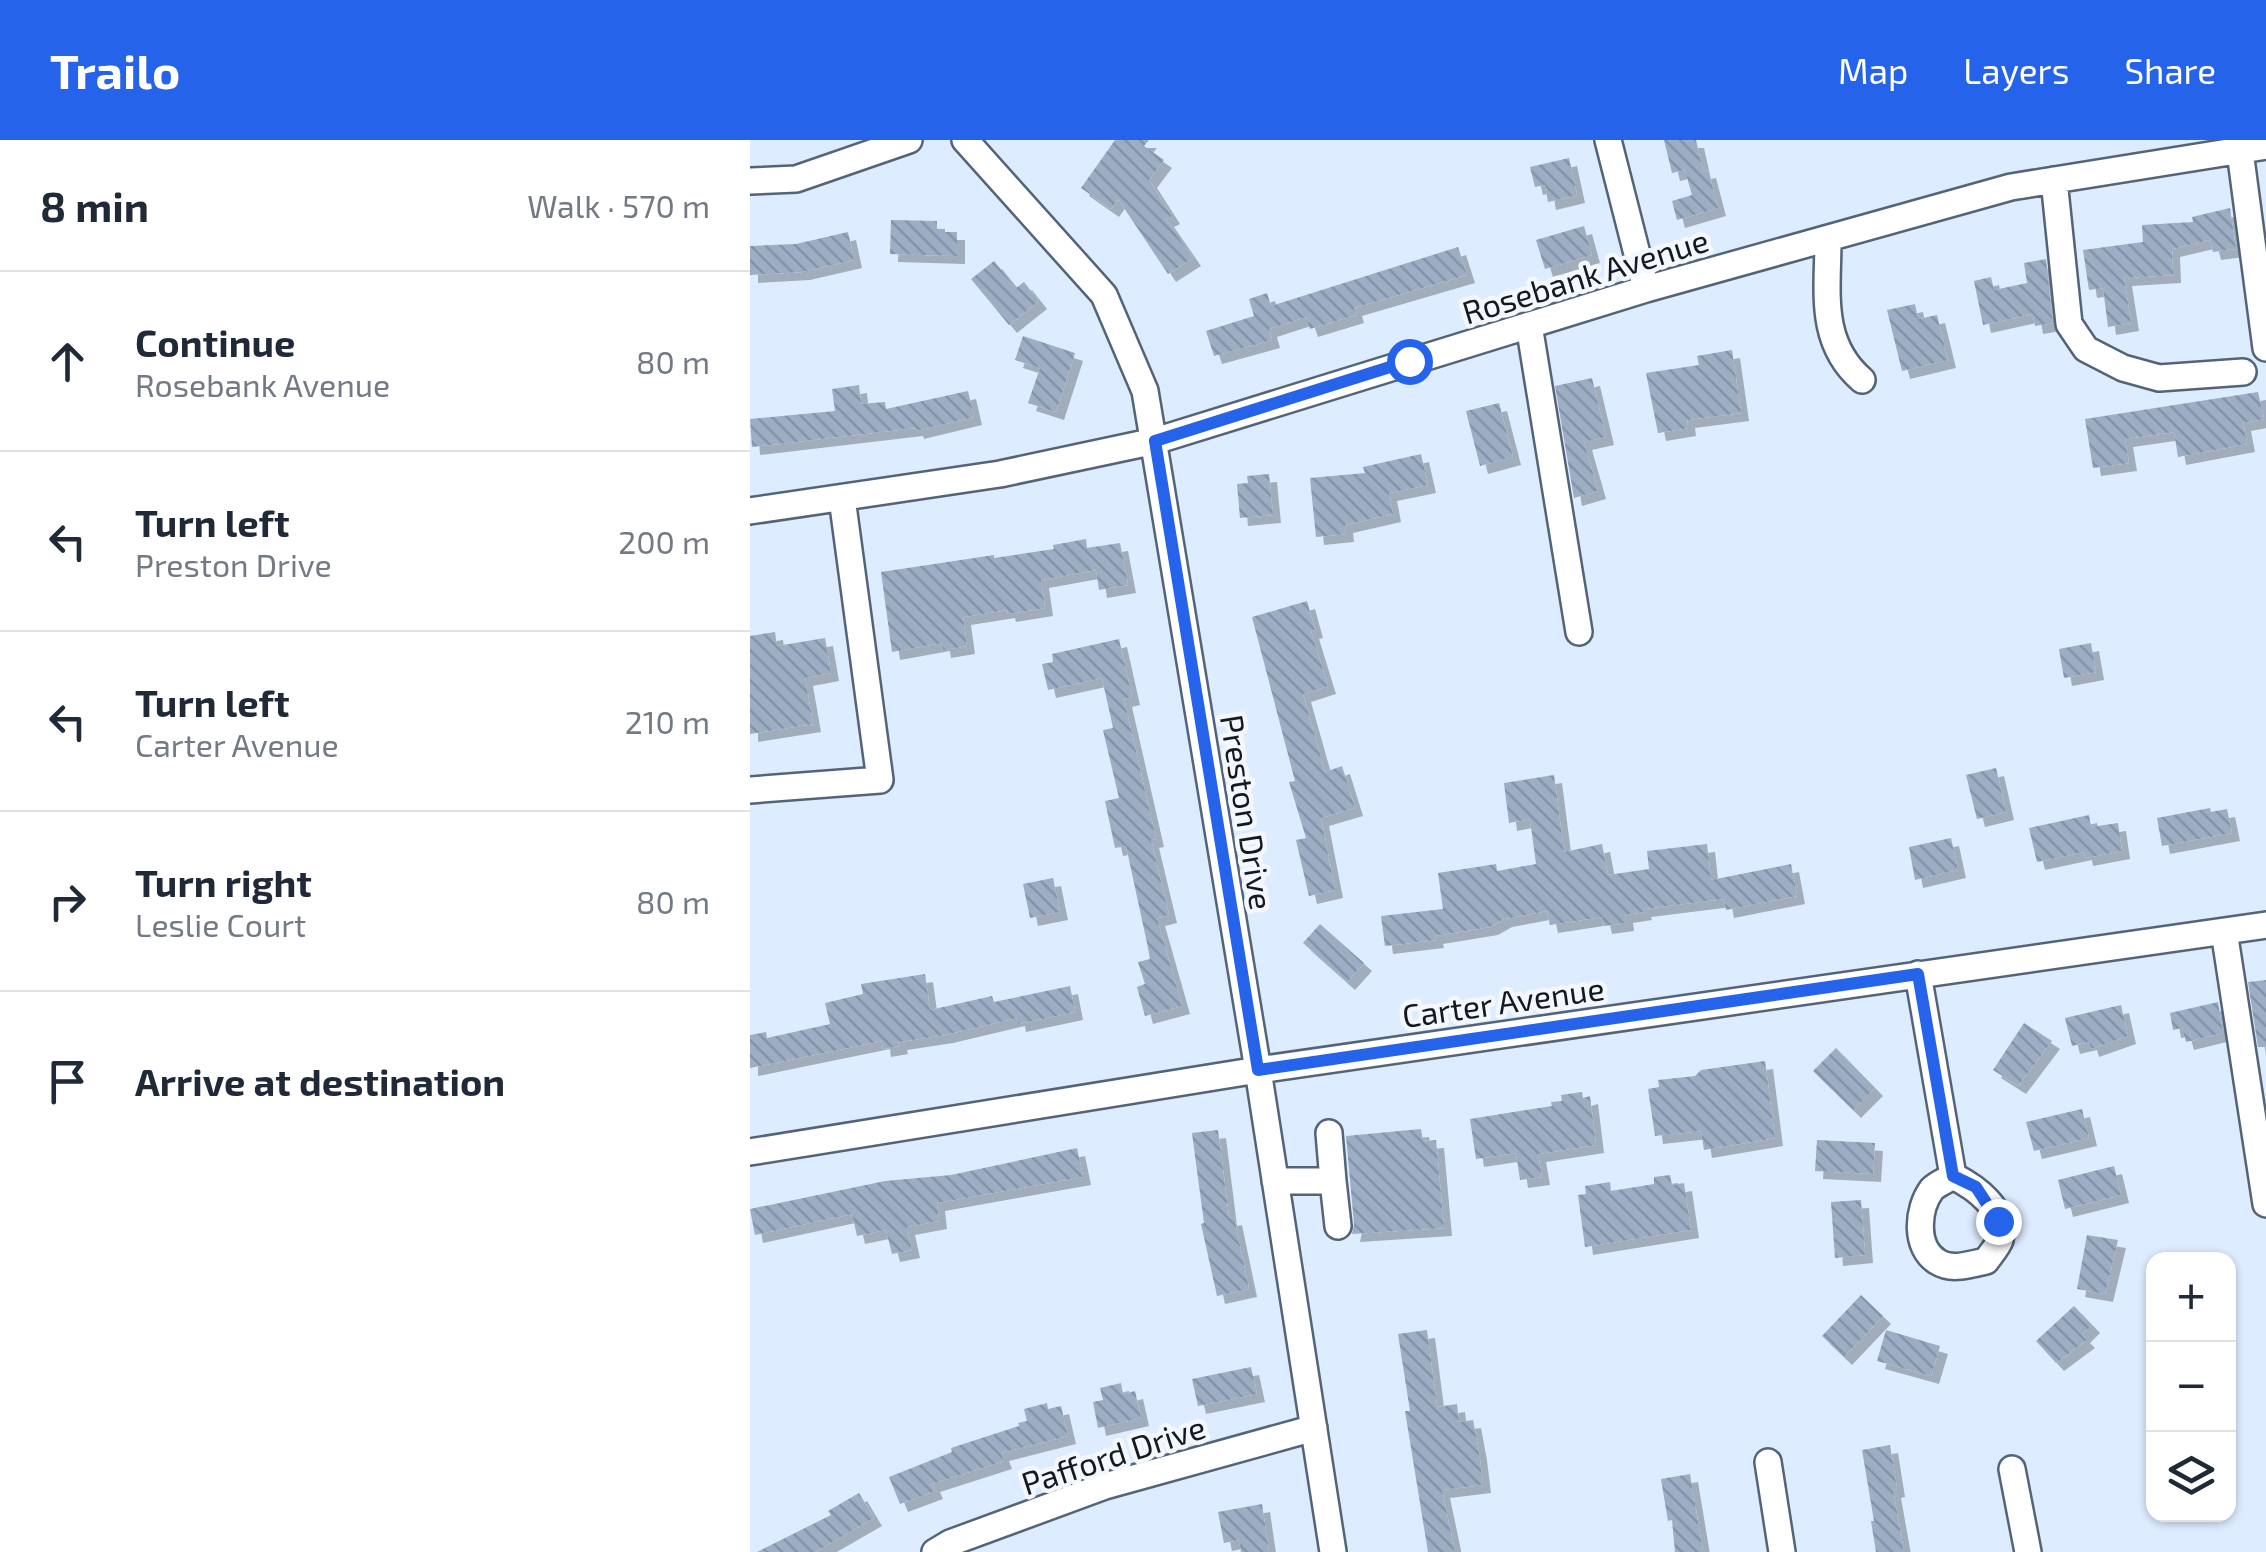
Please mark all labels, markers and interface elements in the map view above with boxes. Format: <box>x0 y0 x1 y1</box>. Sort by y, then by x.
text: Trailo <box>50 41 180 99</box>
text: Map <box>1838 49 1908 91</box>
text: Layers <box>1963 49 2069 91</box>
text: Share <box>2124 49 2216 91</box>
text: 8 min <box>40 180 149 230</box>
text: Walk · 570 m <box>527 186 710 224</box>
street label: Rosebank Avenue <box>1457 220 1713 330</box>
text: Continue <box>135 319 295 365</box>
icon: ahead <box>40 334 95 389</box>
route start <box>1387 339 1433 385</box>
text: 80 m <box>636 342 710 380</box>
text: Rosebank Avenue <box>135 365 390 403</box>
text: Turn left <box>135 499 290 545</box>
icon: left <box>40 514 95 569</box>
text: 200 m <box>618 522 710 560</box>
text: Preston Drive <box>135 545 332 583</box>
text: Turn left <box>135 679 290 725</box>
icon: left <box>40 694 95 749</box>
text: 210 m <box>625 702 710 740</box>
street label: Preston Drive <box>1214 712 1282 912</box>
text: Carter Avenue <box>135 725 339 763</box>
text: Turn right <box>135 859 312 905</box>
icon: right <box>40 874 95 929</box>
text: 80 m <box>636 882 710 920</box>
text: Leslie Court <box>135 905 306 943</box>
street label: Carter Avenue <box>1399 968 1607 1034</box>
icon: arrive <box>40 1054 95 1109</box>
text: Arrive at destination <box>135 1058 505 1104</box>
route end <box>1976 1199 2022 1245</box>
map controls <box>2146 1252 2236 1522</box>
button: + <box>2146 1252 2236 1342</box>
button: − <box>2146 1342 2236 1432</box>
street label: Pafford Drive <box>1016 1406 1210 1502</box>
button: layers <box>2146 1432 2236 1522</box>

